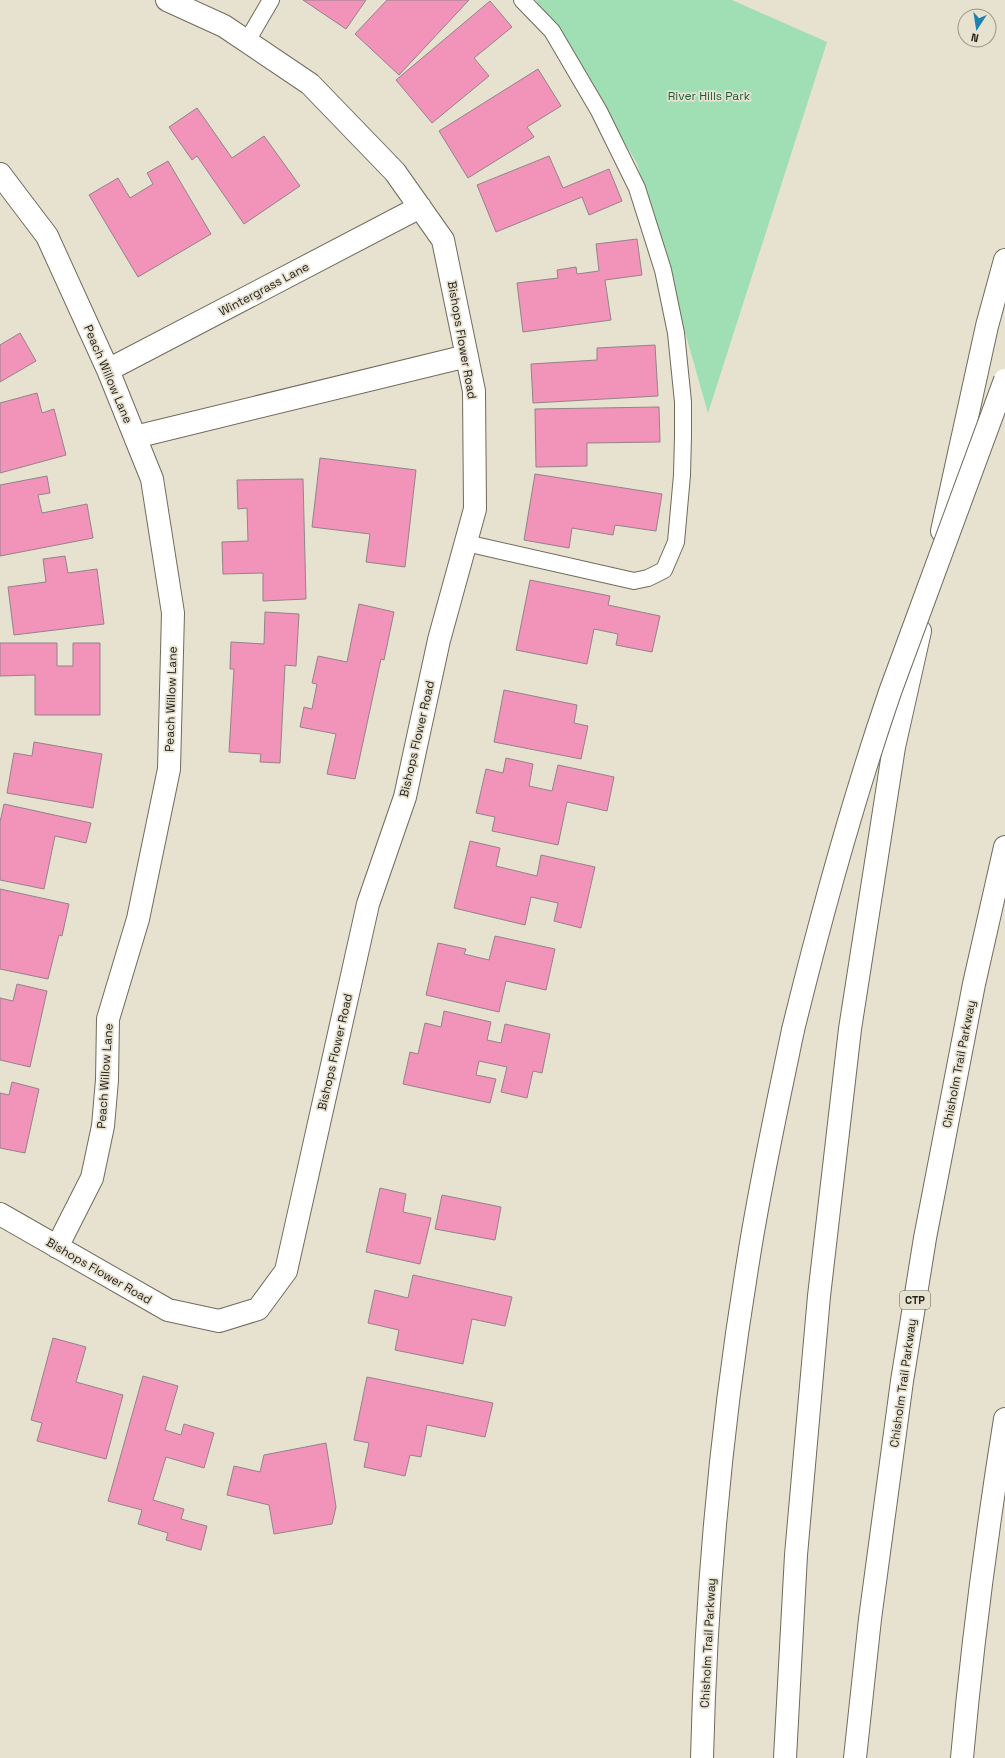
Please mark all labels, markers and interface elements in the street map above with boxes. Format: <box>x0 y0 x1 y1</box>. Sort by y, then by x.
north arrow <box>957 8 997 48</box>
text: N <box>970 30 980 45</box>
park label: River Hills Park <box>668 88 751 104</box>
street label: Wintergrass Lane <box>216 258 312 320</box>
street label: Bishops Flower Road <box>444 280 480 400</box>
street label: Peach Willow Lane <box>80 322 136 426</box>
street label: Peach Willow Lane <box>161 646 181 752</box>
street label: Bishops Flower Road <box>396 679 438 799</box>
street label: Bishops Flower Road <box>314 992 356 1112</box>
street label: Chisholm Trail Parkway <box>939 999 979 1129</box>
street label: Peach Willow Lane <box>93 1023 117 1129</box>
street label: Bishops Flower Road <box>43 1234 155 1308</box>
road number: CTP <box>900 1291 930 1309</box>
street label: Chisholm Trail Parkway <box>886 1318 920 1448</box>
street label: Chisholm Trail Parkway <box>697 1578 719 1708</box>

